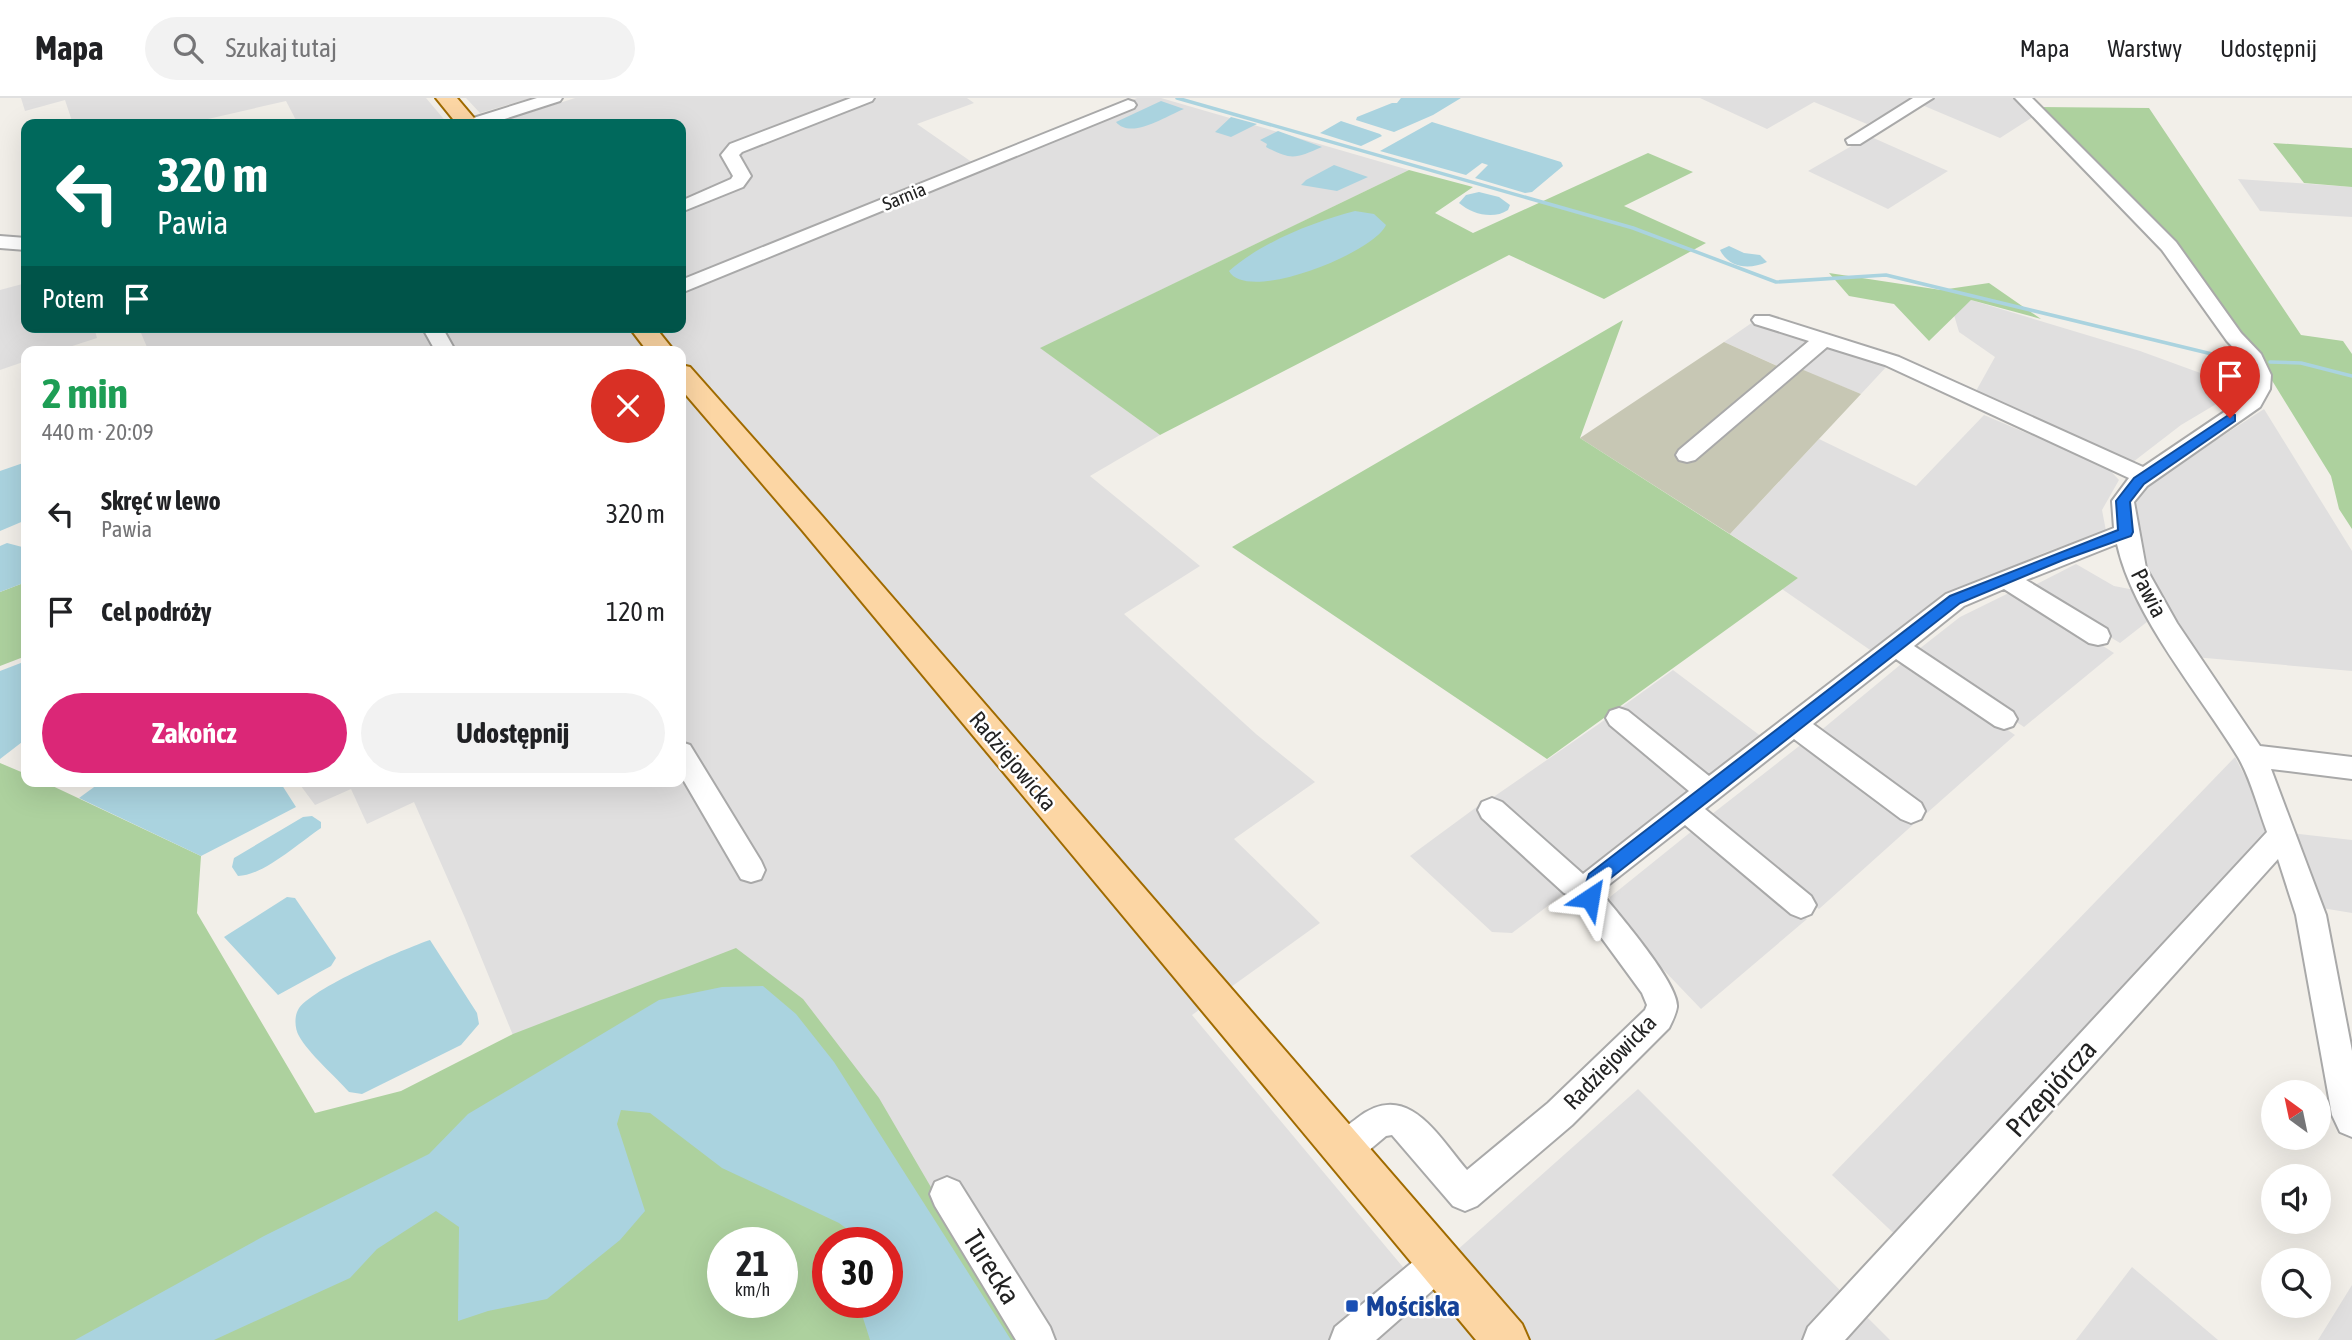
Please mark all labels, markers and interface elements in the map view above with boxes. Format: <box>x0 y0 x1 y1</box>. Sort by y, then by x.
search box <box>145 17 635 80</box>
text: Mapa <box>35 29 103 67</box>
icon: search <box>169 29 207 67</box>
text: Szukaj tutaj <box>225 33 337 63</box>
text: Mapa <box>2020 35 2070 62</box>
text: Warstwy <box>2108 35 2182 62</box>
text: Udostępnij <box>2220 35 2317 62</box>
text: 320 m <box>157 146 268 202</box>
icon: left <box>42 147 133 238</box>
street label: Sarnia <box>879 177 929 215</box>
text: Pawia <box>157 204 228 241</box>
icon: arrive <box>118 280 156 318</box>
text: Potem <box>42 284 104 314</box>
pin <box>2200 346 2260 418</box>
icon: arrive <box>2211 357 2249 395</box>
text: 2 min <box>42 369 128 417</box>
button: close <box>591 369 665 443</box>
text: 440 m · 20:09 <box>42 419 154 445</box>
text: Skręć w lewo <box>101 486 221 516</box>
icon: left <box>42 495 80 533</box>
text: 320 m <box>606 499 665 529</box>
text: Pawia <box>101 516 152 542</box>
street label: Pawia <box>2126 564 2172 622</box>
icon: arrive <box>42 593 80 631</box>
text: Cel podróży <box>101 597 212 627</box>
text: 120 m <box>606 597 665 627</box>
button: Zakończ <box>42 693 347 773</box>
button: Udostępnij <box>361 693 665 773</box>
street label: Radziejowicka <box>964 706 1062 816</box>
position arrow <box>1553 861 1627 935</box>
street label: Radziejowicka <box>1559 1009 1661 1115</box>
street label: Przepiórcza <box>1999 1033 2103 1143</box>
north arrow <box>2261 1080 2331 1150</box>
map controls <box>2261 1080 2331 1318</box>
button: sound <box>2261 1164 2331 1234</box>
street label: Turecka <box>957 1224 1027 1310</box>
speed limit sign: 30 <box>812 1227 903 1318</box>
text: 21 <box>736 1243 769 1283</box>
button: search <box>2261 1248 2331 1318</box>
text: km/h <box>735 1279 770 1300</box>
place label: Mościska <box>1366 1290 1460 1322</box>
marker: Mościska <box>1344 1298 1360 1314</box>

